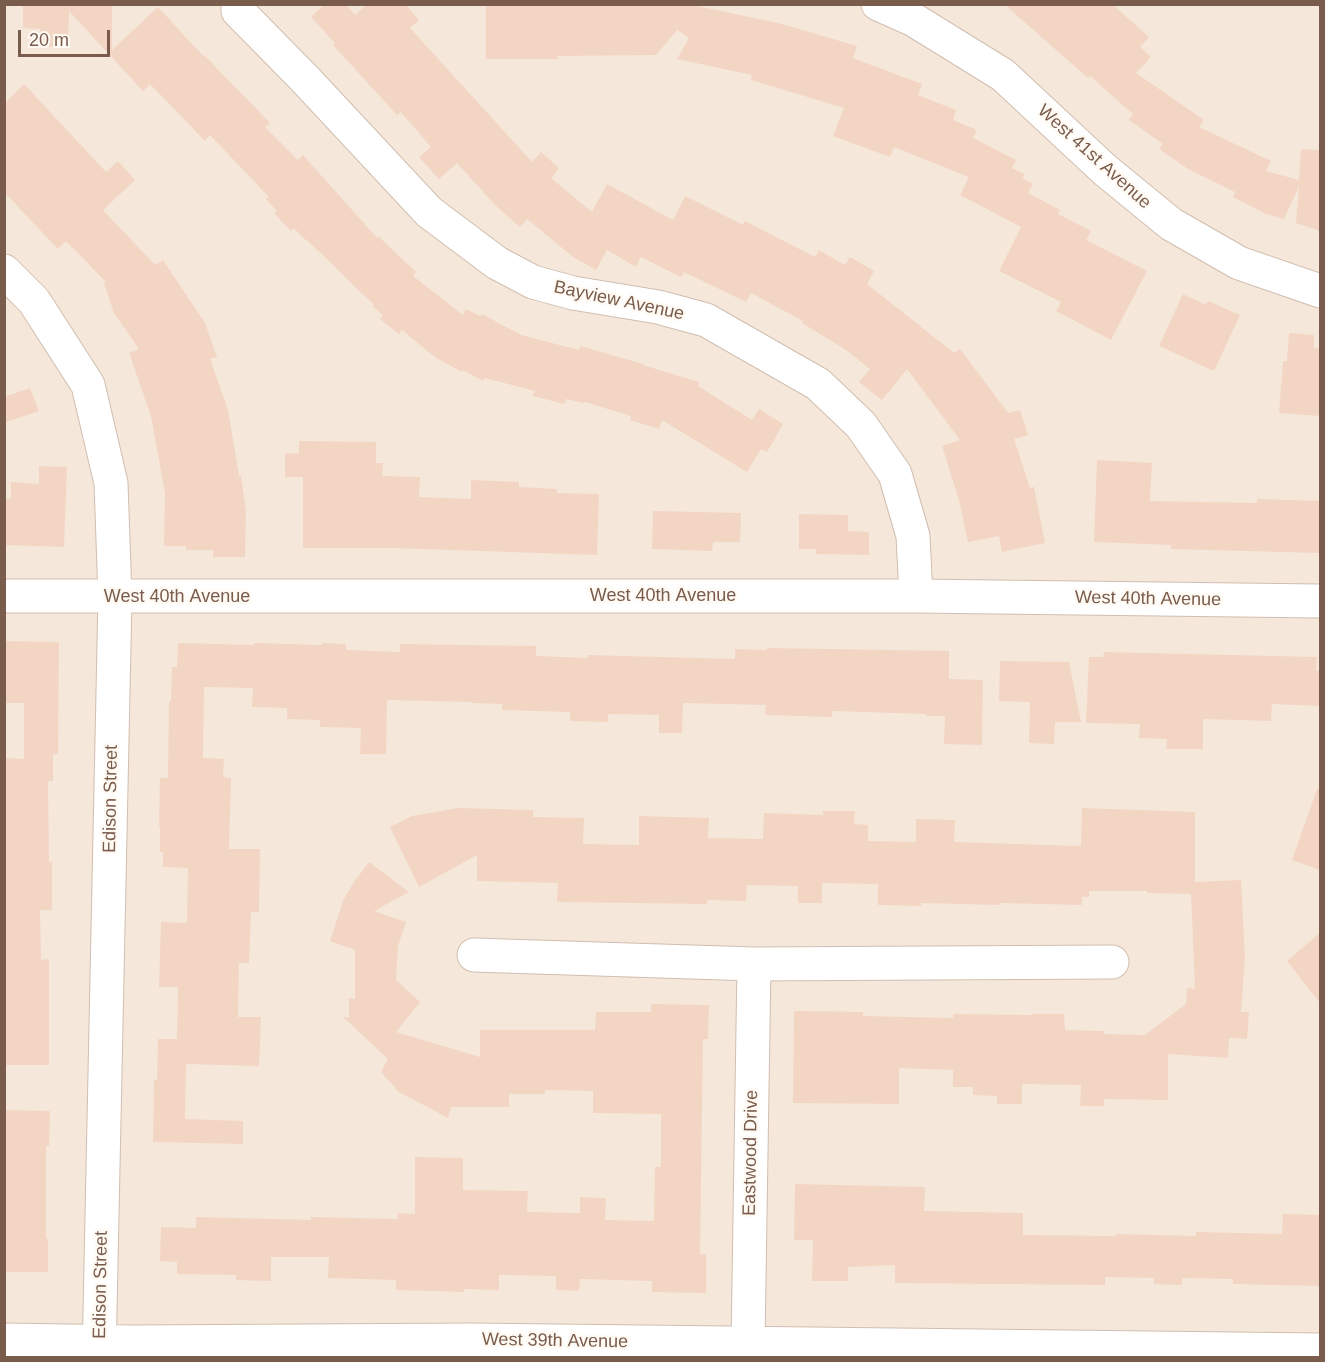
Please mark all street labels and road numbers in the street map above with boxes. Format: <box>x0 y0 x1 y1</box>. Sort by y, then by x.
street label: West 41st Avenue <box>1033 100 1155 214</box>
street label: Bayview Avenue <box>552 277 686 325</box>
street label: West 40th Avenue <box>590 585 736 607</box>
street label: West 40th Avenue <box>104 586 250 608</box>
street label: West 40th Avenue <box>1075 587 1221 611</box>
street label: Edison Street <box>99 745 123 853</box>
street label: Eastwood Drive <box>739 1090 763 1216</box>
street label: Edison Street <box>89 1231 113 1339</box>
street label: West 39th Avenue <box>482 1329 628 1353</box>

